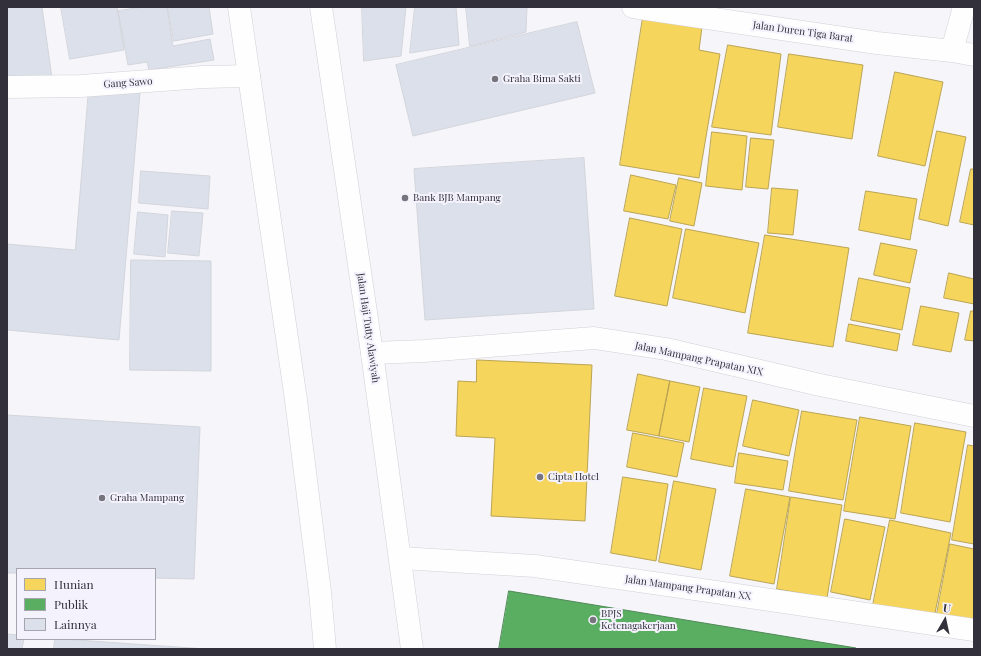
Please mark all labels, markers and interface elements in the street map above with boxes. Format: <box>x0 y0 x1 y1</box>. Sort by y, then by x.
street label: Jalan Duren Tiga Barat <box>752 19 854 45</box>
place label: Graha Bima Sakti <box>503 73 581 85</box>
marker: Graha Bima Sakti <box>490 74 500 84</box>
street label: Gang Sawo <box>103 75 153 91</box>
place label: Bank BJB Mampang <box>413 192 501 204</box>
marker: Bank BJB Mampang <box>400 193 410 203</box>
street label: Jalan Haji Tutty Alawiyah <box>354 272 382 384</box>
street label: Jalan Mampang Prapatan XIX <box>634 340 764 378</box>
place label: Cipta Hotel <box>548 471 599 483</box>
marker: Cipta Hotel <box>535 472 545 482</box>
place label: Graha Mampang <box>110 492 184 504</box>
marker: Graha Mampang <box>97 493 107 503</box>
legend <box>16 568 156 640</box>
street label: Jalan Mampang Prapatan XX <box>624 573 752 603</box>
text: Hunian <box>54 576 94 592</box>
text: Publik <box>54 596 88 612</box>
north arrow <box>925 600 965 640</box>
text: U <box>942 600 952 616</box>
place label: BPJS Ketenagakerjaan <box>601 608 676 632</box>
marker: BPJS Ketenagakerjaan <box>588 615 598 625</box>
text: Lainnya <box>54 616 97 632</box>

